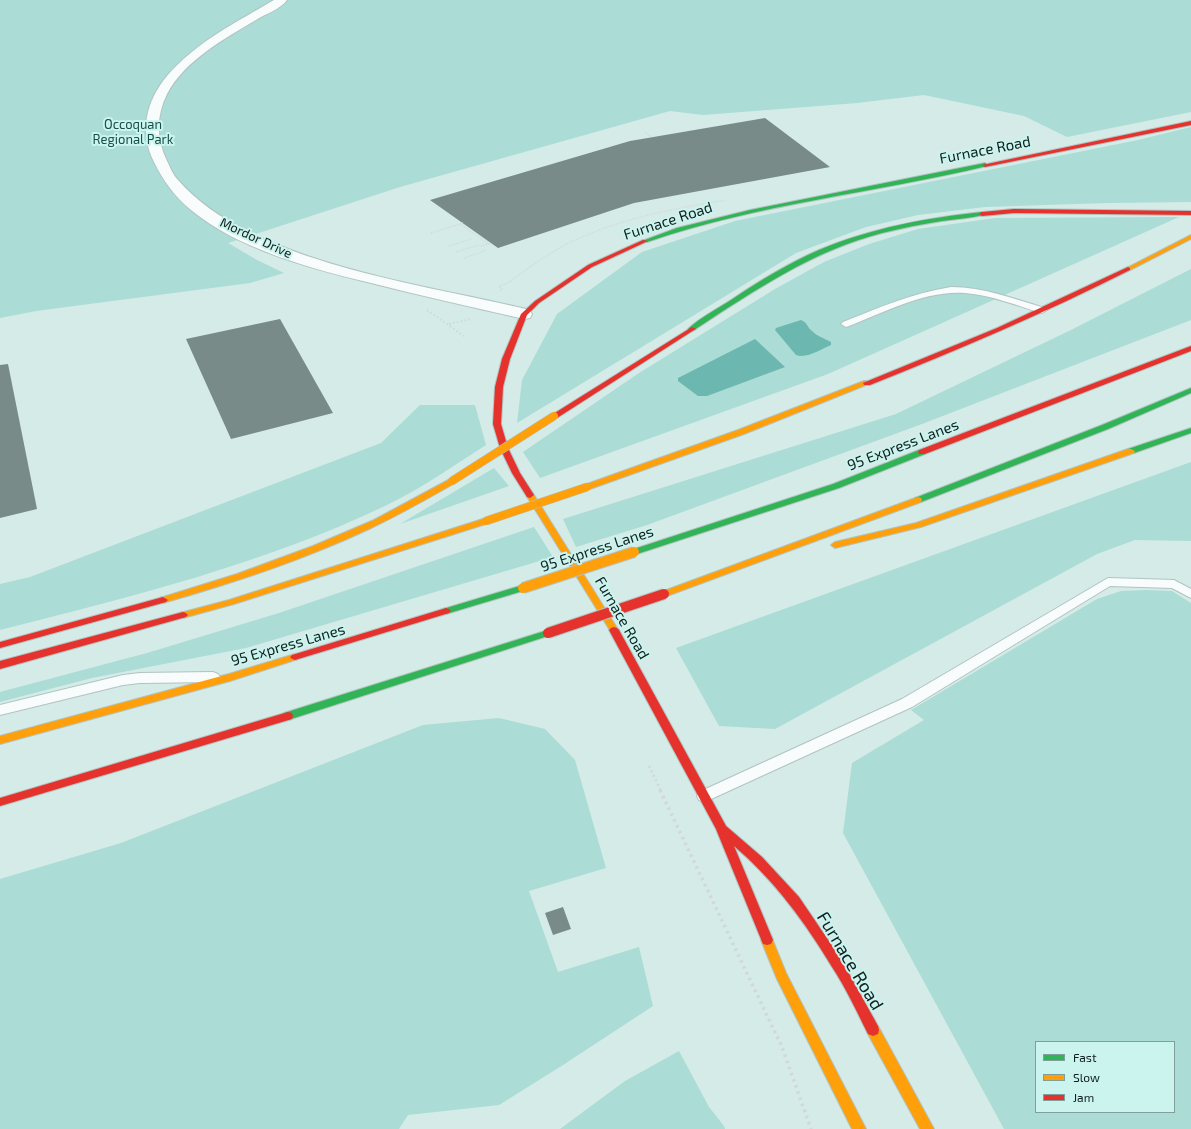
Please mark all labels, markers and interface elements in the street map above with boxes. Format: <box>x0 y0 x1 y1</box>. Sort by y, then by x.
park label: Occoquan Regional Park <box>93 117 173 148</box>
street label: Furnace Road <box>938 132 1032 168</box>
street label: Furnace Road <box>621 198 715 244</box>
street label: Mordor Drive <box>218 215 294 261</box>
street label: 95 Express Lanes <box>845 415 961 475</box>
street label: 95 Express Lanes <box>538 522 656 576</box>
street label: Furnace Road <box>591 573 653 663</box>
street label: 95 Express Lanes <box>229 620 347 670</box>
street label: Furnace Road <box>812 908 888 1014</box>
legend <box>1035 1041 1175 1113</box>
text: Fast <box>1073 1050 1096 1064</box>
text: Slow <box>1073 1070 1100 1084</box>
text: Jam <box>1073 1090 1094 1104</box>

